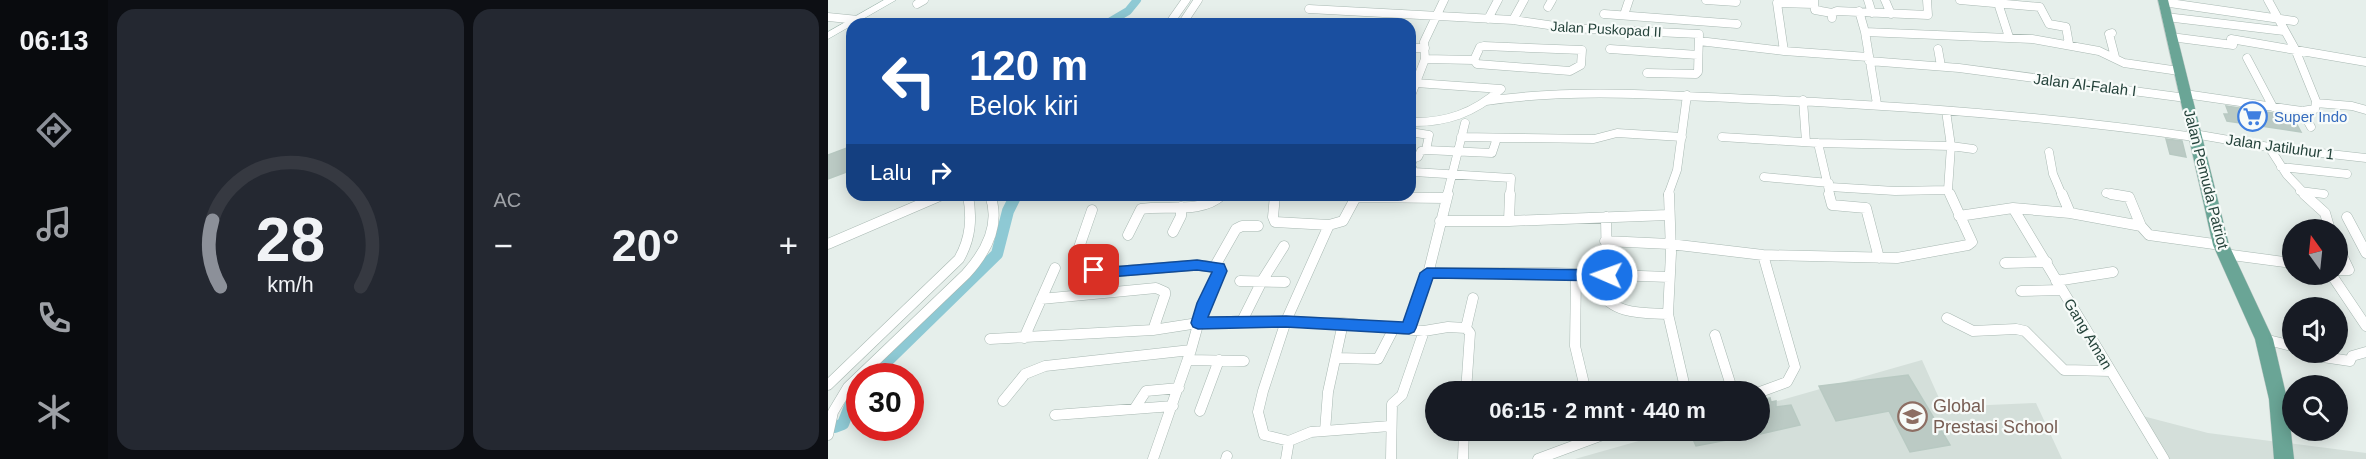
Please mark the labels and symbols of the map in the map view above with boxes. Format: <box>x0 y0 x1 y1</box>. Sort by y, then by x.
street label: Jalan Puskopad II <box>1550 18 1662 40</box>
street label: Jalan Al-Falah I <box>2033 70 2137 99</box>
supermarket icon: Super Indo <box>2237 101 2269 133</box>
street label: Jalan Pemuda Patriot <box>2181 107 2232 251</box>
place label: Super Indo <box>2274 108 2347 125</box>
street label: Jalan Jatiluhur 1 <box>2225 130 2335 163</box>
north arrow <box>2282 219 2348 285</box>
position arrow <box>1575 243 1639 307</box>
pin <box>1068 244 1119 295</box>
street label: Gang Aman <box>2061 295 2116 372</box>
speed limit sign: 30 <box>846 363 924 441</box>
place label: Global Prestasi School <box>1933 396 2058 437</box>
school or university icon: Global Prestasi School <box>1896 400 1928 432</box>

